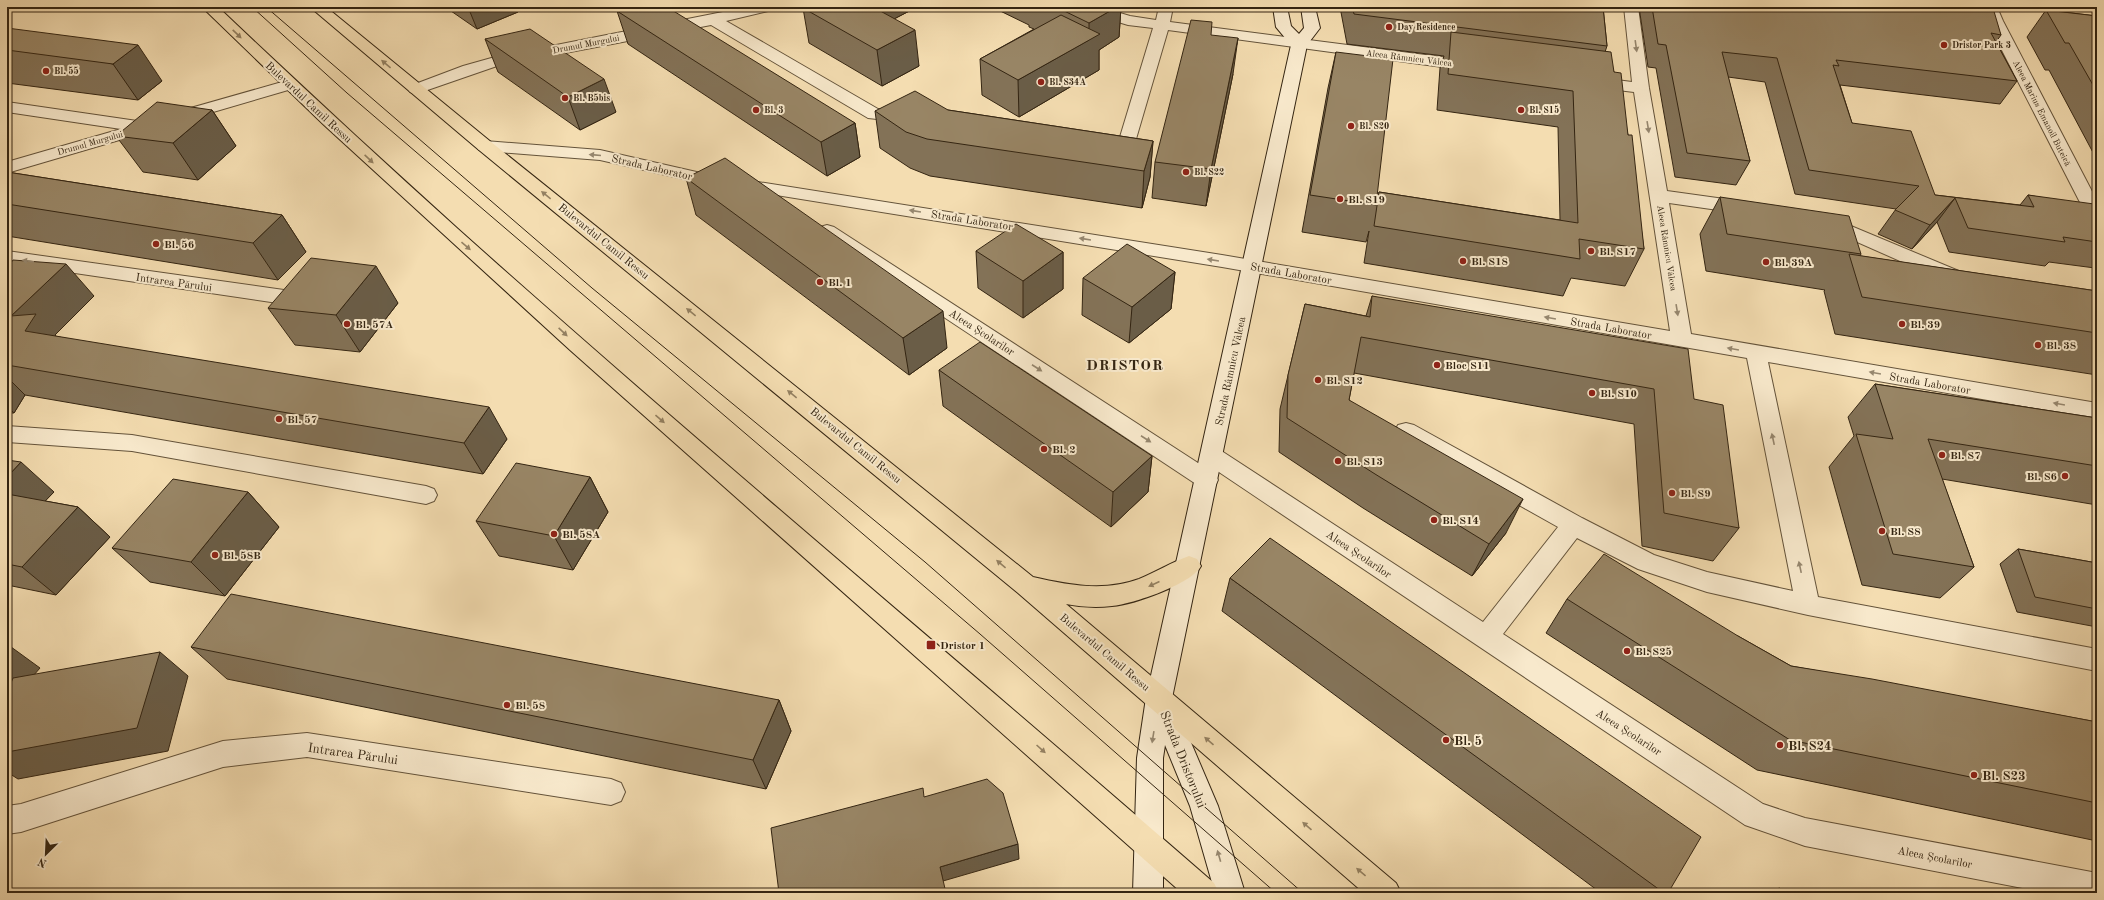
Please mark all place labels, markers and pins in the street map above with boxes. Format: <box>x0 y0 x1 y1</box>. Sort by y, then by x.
marker: Day Residence <box>1384 22 1394 32</box>
place label: Day Residence <box>1397 23 1456 32</box>
marker: Dristor Park 3 <box>1939 40 1949 50</box>
place label: Dristor Park 3 <box>1952 41 2011 50</box>
marker: Bl. 55 <box>41 66 51 76</box>
place label: Bl. 55 <box>54 66 79 76</box>
marker: Bl. S34A <box>1036 77 1046 87</box>
place label: Bl. S34A <box>1049 78 1086 87</box>
marker: Bl. B5bis <box>560 93 570 103</box>
place label: Bl. B5bis <box>573 93 610 103</box>
marker: Bl. 3 <box>751 105 761 115</box>
marker: Bl. S15 <box>1516 105 1526 115</box>
place label: Bl. S15 <box>1529 105 1559 115</box>
place label: Bl. 3 <box>764 106 783 115</box>
marker: Bl. S20 <box>1346 121 1356 131</box>
place label: Bl. S20 <box>1359 122 1389 131</box>
marker: Bl. S22 <box>1181 167 1191 177</box>
place label: Bl. S22 <box>1194 168 1224 177</box>
marker: Bl. S19 <box>1335 194 1345 204</box>
place label: Bl. S19 <box>1348 195 1385 206</box>
marker: Bl. 56 <box>151 239 161 249</box>
place label: Bl. 56 <box>164 240 194 251</box>
marker: Bl. S17 <box>1586 246 1596 256</box>
place label: Bl. S17 <box>1599 247 1636 258</box>
marker: Bl. S18 <box>1458 256 1468 266</box>
place label: Bl. S18 <box>1471 257 1508 268</box>
marker: Bl. 39A <box>1761 257 1771 267</box>
place label: Bl. 39A <box>1774 258 1813 269</box>
marker: Bl. 1 <box>815 277 825 287</box>
place label: Bl. 1 <box>828 278 852 289</box>
marker: Bl. 57A <box>342 319 352 329</box>
marker: Bl. 39 <box>1897 319 1907 329</box>
place label: Bl. 57A <box>355 320 394 331</box>
place label: Bl. 39 <box>1910 320 1940 331</box>
marker: Bl. 38 <box>2033 340 2043 350</box>
place label: Bl. 38 <box>2046 341 2076 352</box>
marker: Bloc S11 <box>1432 360 1442 370</box>
place label: Bloc S11 <box>1445 361 1490 372</box>
marker: Bl. S12 <box>1313 375 1323 385</box>
place label: Bl. S12 <box>1326 376 1363 387</box>
marker: Bl. S10 <box>1587 388 1597 398</box>
place label: Bl. S10 <box>1600 389 1637 400</box>
marker: Bl. 57 <box>274 414 284 424</box>
place label: Bl. 57 <box>287 415 317 426</box>
marker: Bl. 2 <box>1039 444 1049 454</box>
place label: Bl. 2 <box>1052 445 1076 456</box>
marker: Bl. S7 <box>1937 450 1947 460</box>
place label: Bl. S7 <box>1950 451 1981 462</box>
marker: Bl. S13 <box>1333 456 1343 466</box>
place label: Bl. S13 <box>1346 457 1383 468</box>
marker: Bl. S6 <box>2060 471 2070 481</box>
place label: Bl. S6 <box>2026 472 2057 483</box>
marker: Bl. S9 <box>1667 488 1677 498</box>
place label: Bl. S9 <box>1680 489 1711 500</box>
marker: Bl. S14 <box>1429 515 1439 525</box>
place label: Bl. S14 <box>1442 516 1479 527</box>
marker: Bl. S8 <box>1877 526 1887 536</box>
place label: Bl. S8 <box>1890 527 1921 538</box>
marker: Bl. 58A <box>549 529 559 539</box>
place label: Bl. 58A <box>562 530 601 541</box>
marker: Bl. 58B <box>210 550 220 560</box>
place label: Bl. 58B <box>223 551 261 562</box>
marker: Dristor 1 <box>925 639 937 651</box>
place label: Dristor 1 <box>940 641 985 652</box>
marker: Bl. S25 <box>1622 646 1632 656</box>
place label: Bl. S25 <box>1635 647 1672 658</box>
marker: Bl. 58 <box>502 700 512 710</box>
place label: Bl. 58 <box>515 701 545 712</box>
marker: Bl. 5 <box>1441 735 1451 745</box>
place label: Bl. 5 <box>1454 735 1482 748</box>
marker: Bl. S24 <box>1775 740 1785 750</box>
place label: Bl. S24 <box>1788 740 1832 753</box>
marker: Bl. S23 <box>1969 770 1979 780</box>
place label: Bl. S23 <box>1982 770 2026 783</box>

